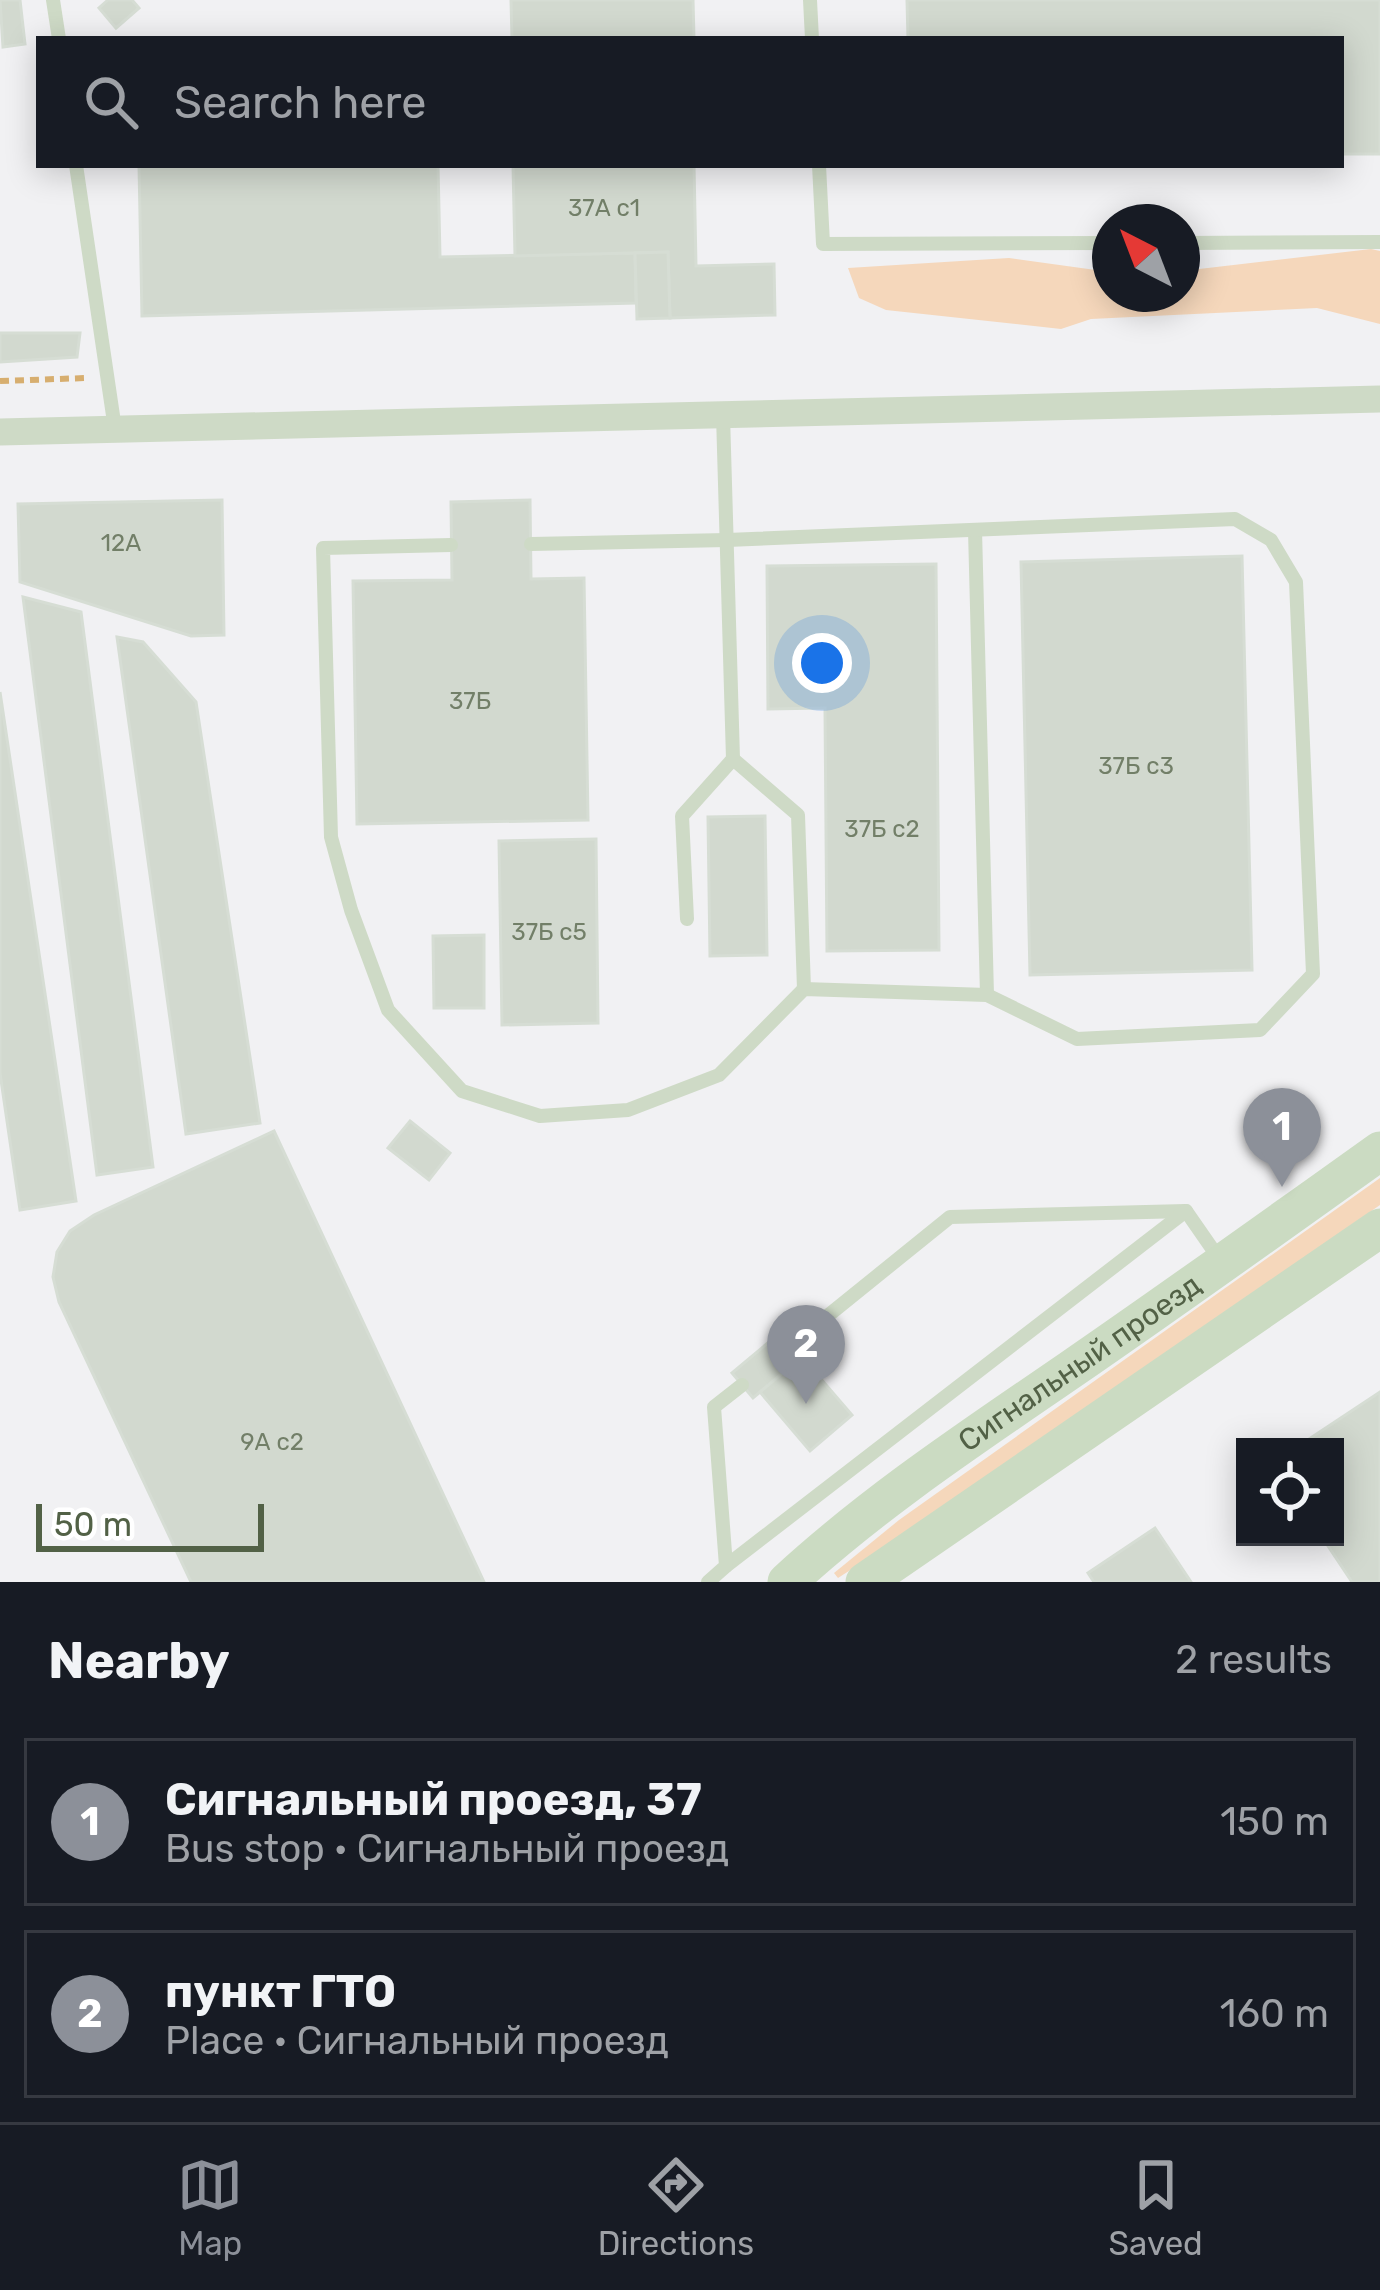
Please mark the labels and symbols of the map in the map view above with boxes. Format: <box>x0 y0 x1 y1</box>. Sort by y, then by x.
house number: 37А с1 <box>568 194 640 222</box>
north arrow <box>1092 204 1200 312</box>
house number: 12А <box>101 529 141 557</box>
your location <box>792 633 852 693</box>
house number: 37Б <box>449 687 491 715</box>
house number: 37Б с3 <box>1098 752 1174 780</box>
house number: 37Б с2 <box>844 815 920 843</box>
house number: 37Б с5 <box>511 918 587 946</box>
pin: 1 <box>1243 1088 1321 1187</box>
street label: Сигнальный проезд <box>952 1266 1208 1459</box>
pin: 2 <box>767 1305 845 1404</box>
house number: 9А с2 <box>240 1428 304 1456</box>
scale bar <box>36 1498 264 1551</box>

